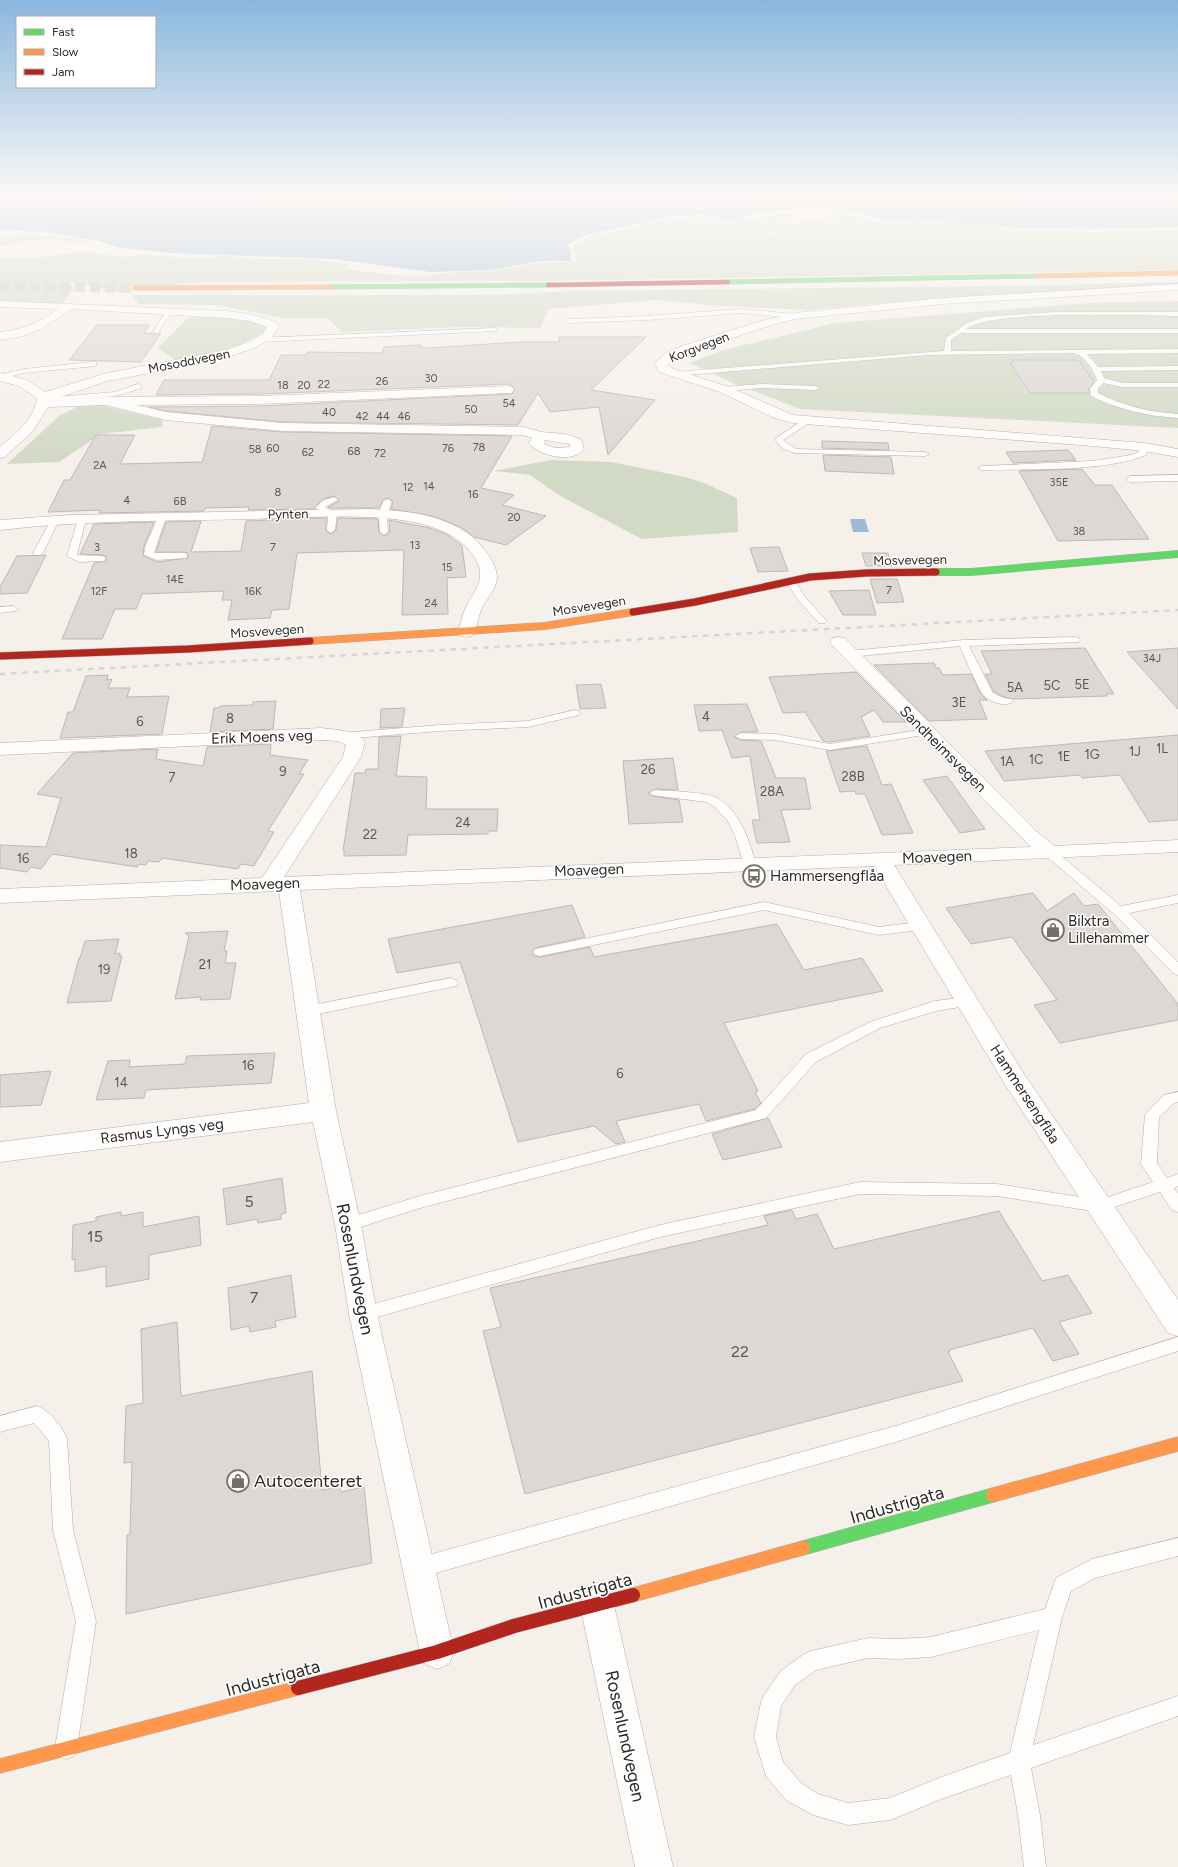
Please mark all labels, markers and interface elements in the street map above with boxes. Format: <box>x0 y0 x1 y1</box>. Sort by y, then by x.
legend <box>16 16 156 88</box>
text: Fast <box>52 25 75 39</box>
text: Slow <box>52 45 79 59</box>
text: Jam <box>52 65 75 79</box>
street label: Korgvegen <box>667 329 731 365</box>
street label: Mosoddvegen <box>147 346 231 376</box>
house number: 30 <box>424 372 438 385</box>
house number: 26 <box>376 375 388 388</box>
house number: 22 <box>318 378 330 391</box>
house number: 18 <box>277 379 289 392</box>
house number: 20 <box>297 379 311 392</box>
house number: 54 <box>502 397 516 410</box>
house number: 50 <box>464 403 478 416</box>
house number: 40 <box>322 406 336 419</box>
house number: 42 <box>356 410 368 423</box>
house number: 44 <box>376 410 390 423</box>
house number: 46 <box>397 410 411 423</box>
house number: 78 <box>473 441 486 454</box>
house number: 60 <box>266 442 280 455</box>
house number: 76 <box>442 442 454 455</box>
house number: 58 <box>248 443 262 456</box>
house number: 68 <box>348 445 361 458</box>
house number: 62 <box>302 446 314 459</box>
house number: 72 <box>374 447 386 460</box>
house number: 2A <box>93 459 107 472</box>
house number: 35E <box>1050 476 1068 489</box>
house number: 14 <box>423 480 435 493</box>
house number: 12 <box>403 481 413 494</box>
house number: 8 <box>275 486 282 499</box>
house number: 16 <box>468 488 478 501</box>
house number: 4 <box>124 494 131 507</box>
house number: 6B <box>174 495 187 508</box>
street label: Pynten <box>267 506 309 522</box>
house number: 20 <box>507 511 521 524</box>
house number: 38 <box>1073 525 1086 538</box>
house number: 13 <box>410 539 420 552</box>
house number: 3 <box>94 541 100 554</box>
house number: 7 <box>270 541 276 554</box>
street label: Mosvevegen <box>873 552 947 568</box>
house number: 15 <box>442 561 452 574</box>
house number: 14E <box>166 573 184 586</box>
house number: 7 <box>886 584 892 597</box>
house number: 12F <box>91 585 107 598</box>
house number: 16K <box>244 585 262 598</box>
street label: Mosvevegen <box>551 593 627 619</box>
house number: 24 <box>425 597 438 610</box>
street label: Mosvevegen <box>230 621 304 641</box>
house number: 34J <box>1143 652 1161 665</box>
house number: 5E <box>1074 677 1090 692</box>
house number: 5C <box>1044 678 1060 693</box>
house number: 5A <box>1007 680 1023 695</box>
house number: 3E <box>952 695 966 710</box>
street label: Sandheimsvegen <box>896 702 990 796</box>
house number: 4 <box>702 709 710 724</box>
house number: 8 <box>226 711 234 726</box>
house number: 6 <box>136 714 144 729</box>
street label: Erik Moens veg <box>211 726 313 748</box>
house number: 1L <box>1156 741 1168 756</box>
house number: 1J <box>1129 744 1141 759</box>
house number: 1G <box>1084 747 1100 762</box>
house number: 1E <box>1057 749 1071 764</box>
house number: 1C <box>1029 752 1043 767</box>
house number: 1A <box>1000 754 1014 769</box>
house number: 26 <box>641 762 655 777</box>
house number: 9 <box>279 764 287 779</box>
house number: 28B <box>841 769 865 784</box>
house number: 7 <box>169 770 176 785</box>
house number: 28A <box>760 784 784 799</box>
house number: 24 <box>455 815 471 830</box>
house number: 22 <box>363 827 377 842</box>
house number: 18 <box>124 846 138 861</box>
street label: Moavegen <box>902 847 972 867</box>
house number: 16 <box>17 851 29 866</box>
street label: Moavegen <box>554 860 624 880</box>
bus stop icon: Hammersengflåa <box>741 863 767 889</box>
place label: Hammersengflåa <box>770 867 884 885</box>
street label: Moavegen <box>230 874 300 894</box>
place label: Bilxtra Lillehammer <box>1068 912 1149 947</box>
shop icon: Bilxtra Lillehammer <box>1040 917 1066 943</box>
house number: 21 <box>199 957 211 972</box>
house number: 19 <box>98 962 110 977</box>
street label: Hammersengflåa <box>986 1041 1064 1147</box>
house number: 16 <box>242 1058 254 1073</box>
house number: 6 <box>616 1066 624 1081</box>
house number: 14 <box>114 1075 128 1090</box>
street label: Rasmus Lyngs veg <box>99 1115 225 1147</box>
house number: 5 <box>244 1192 254 1211</box>
street label: Rosenlundvegen <box>331 1201 379 1337</box>
house number: 15 <box>87 1227 103 1246</box>
house number: 7 <box>250 1288 259 1307</box>
house number: 22 <box>731 1342 749 1361</box>
shop icon: Autocenteret <box>225 1468 251 1494</box>
place label: Autocenteret <box>254 1470 363 1492</box>
street label: Industrigata <box>848 1481 946 1529</box>
street label: Industrigata <box>535 1568 635 1614</box>
street label: Industrigata <box>223 1655 323 1701</box>
street label: Rosenlundvegen <box>600 1668 650 1804</box>

